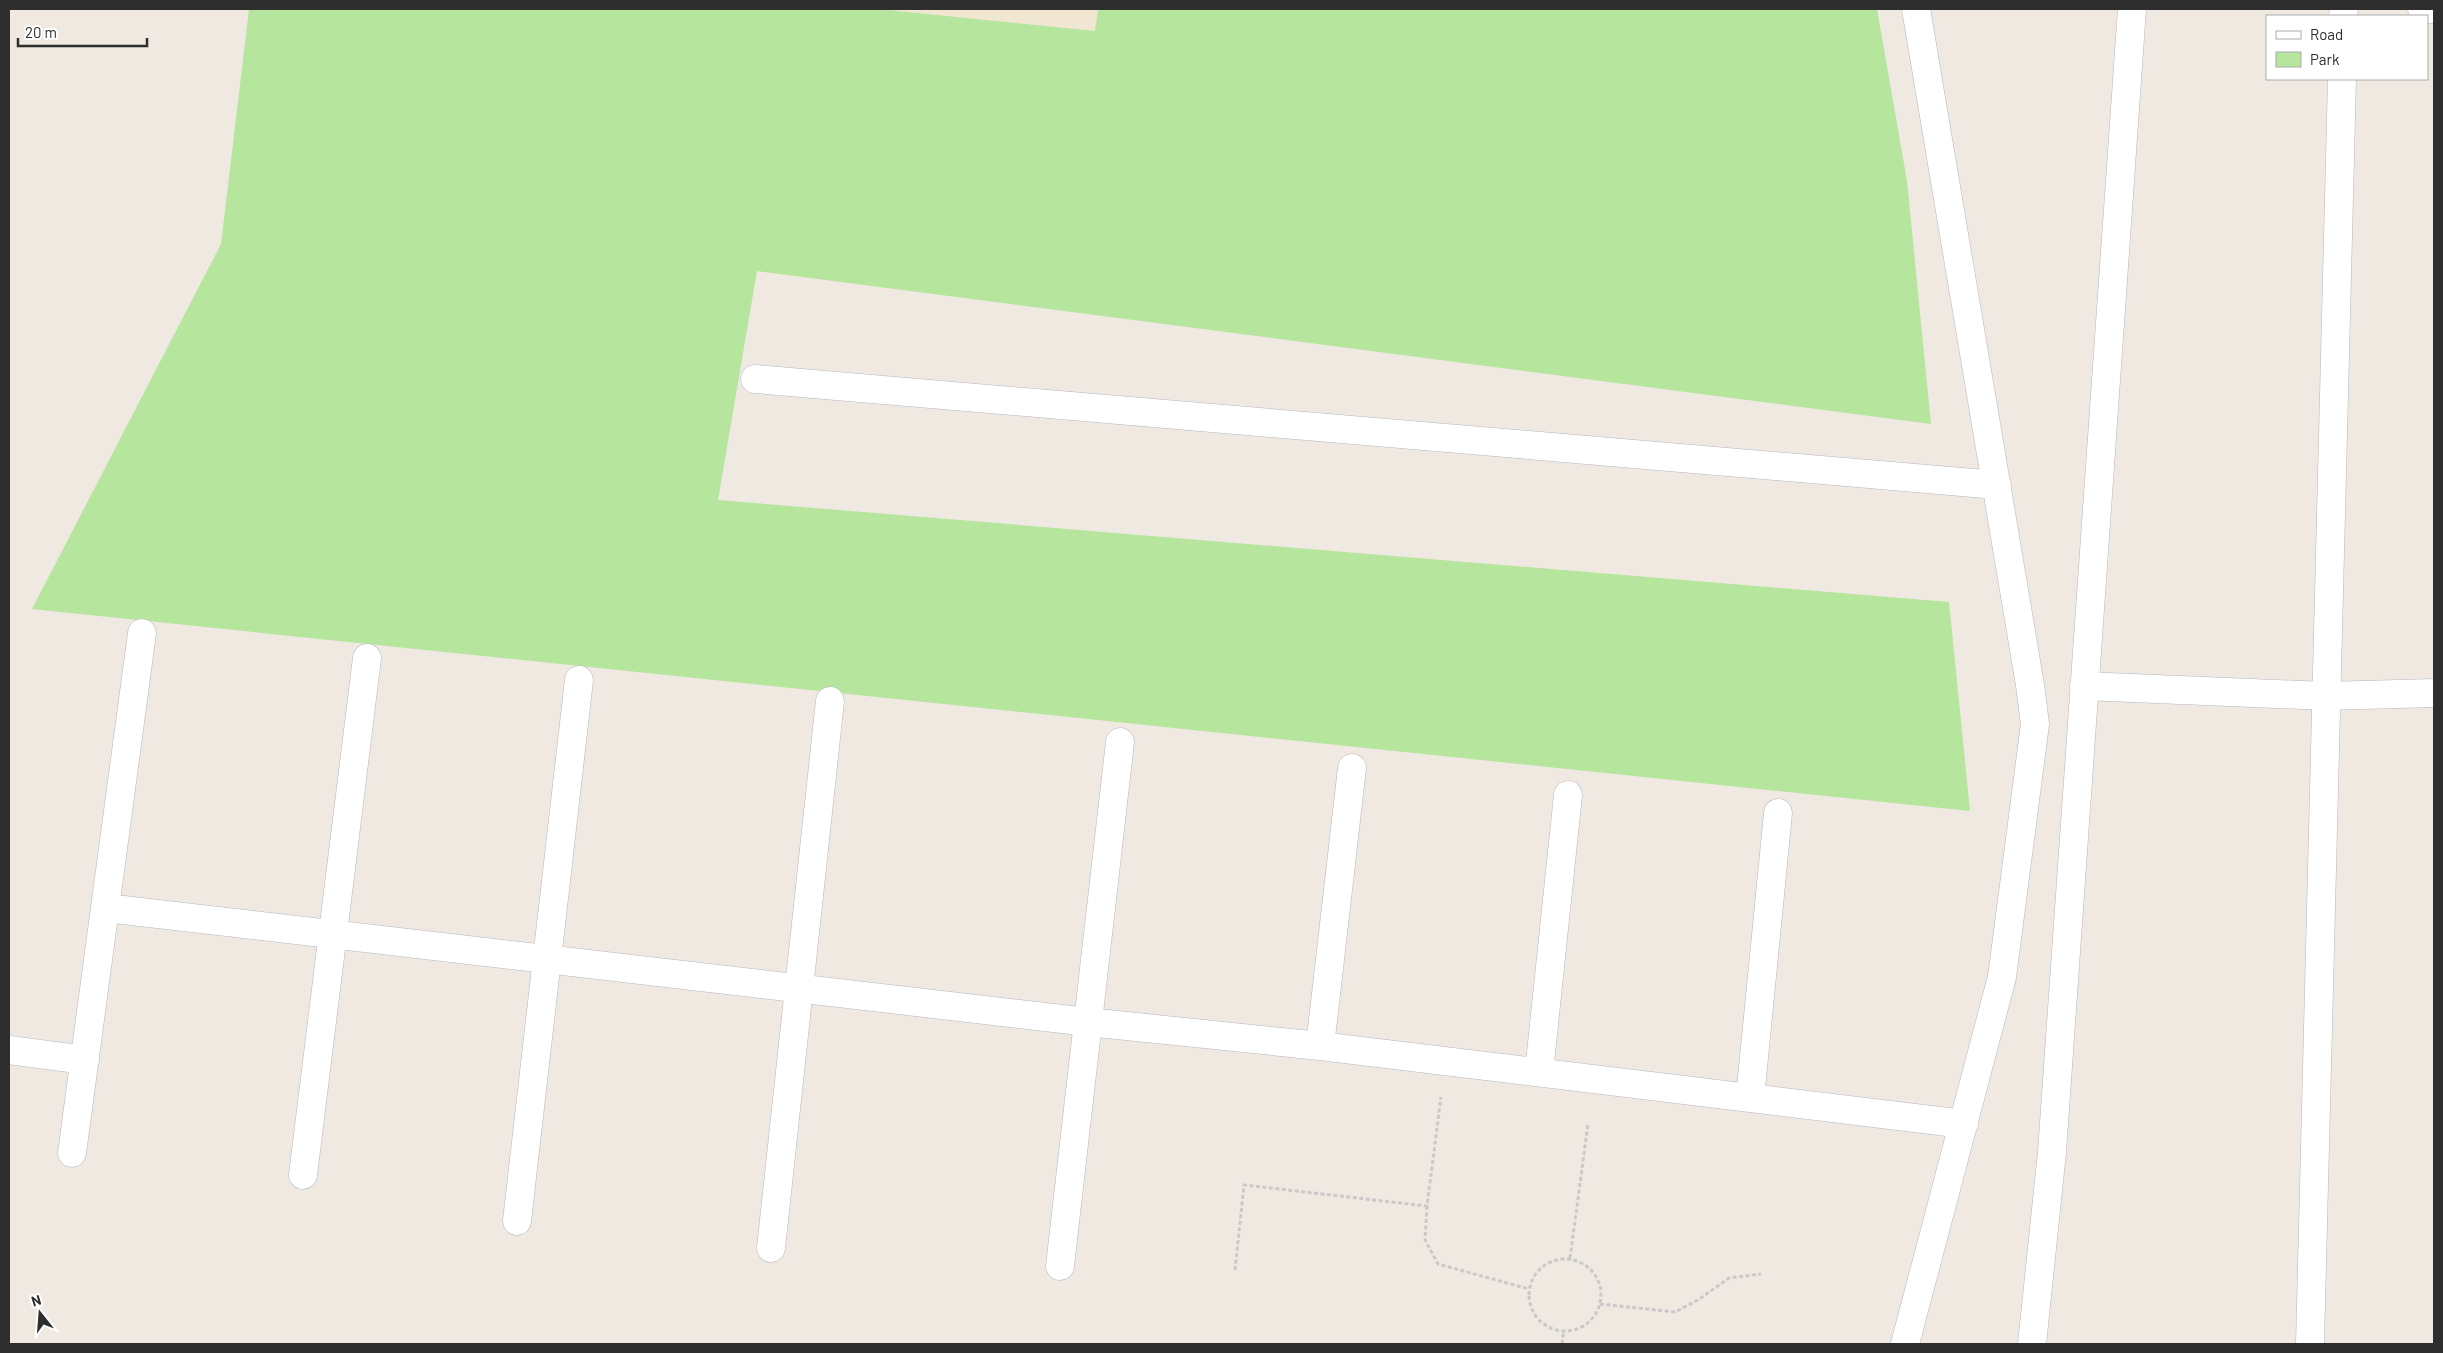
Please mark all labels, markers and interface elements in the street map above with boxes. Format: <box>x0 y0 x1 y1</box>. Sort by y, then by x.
scale bar <box>18 15 146 47</box>
legend <box>2266 15 2428 80</box>
text: 20 m <box>25 23 57 41</box>
text: Road <box>2310 25 2343 43</box>
text: Park <box>2310 50 2340 68</box>
north arrow <box>15 1288 65 1338</box>
text: N <box>29 1291 43 1310</box>

